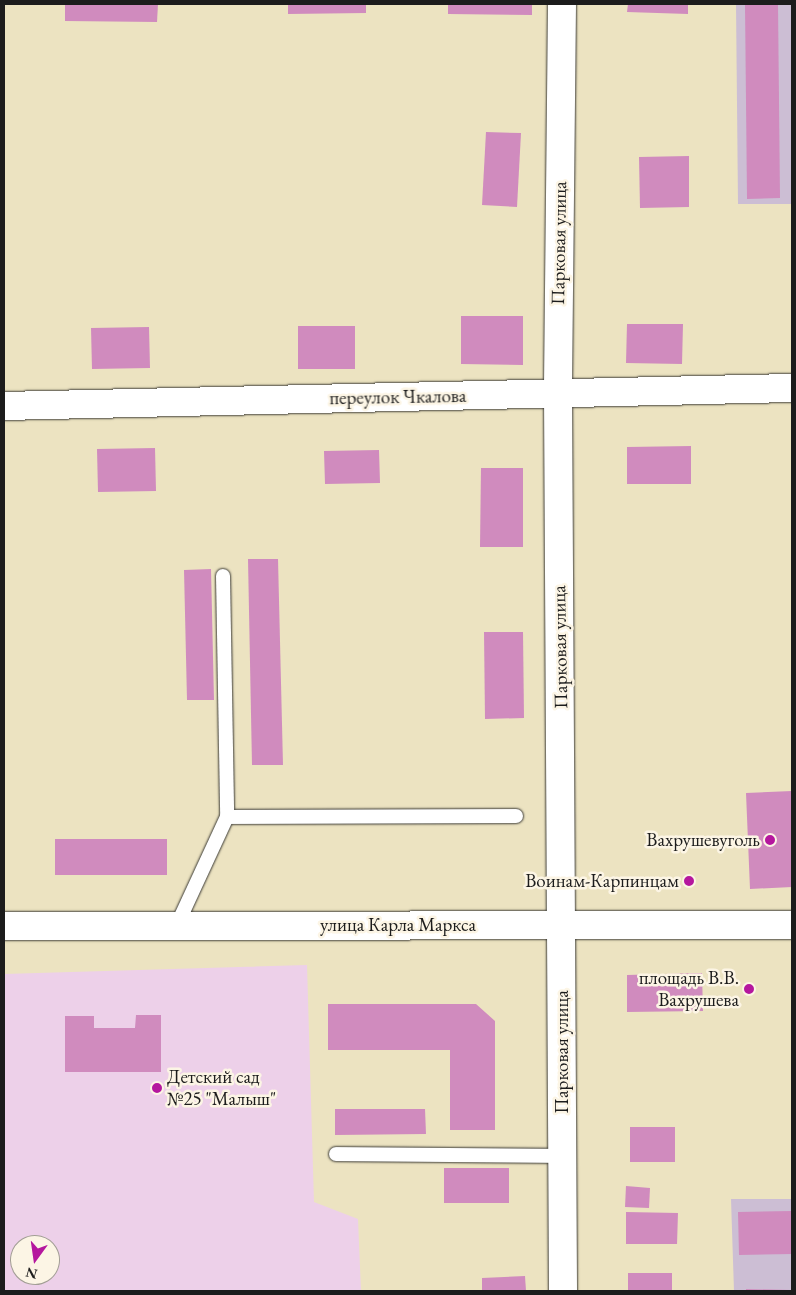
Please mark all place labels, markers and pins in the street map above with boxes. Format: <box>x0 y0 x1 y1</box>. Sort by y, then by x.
place label: Вахрушевуголь <box>646 829 760 851</box>
marker: Вахрушевуголь <box>764 834 776 846</box>
place label: Воинам-Карпинцам <box>525 870 679 892</box>
marker: Воинам-Карпинцам <box>683 875 695 887</box>
place label: площадь В.В. Вахрушева <box>639 967 739 1011</box>
marker: площадь В.В. Вахрушева <box>743 983 755 995</box>
place label: Детский сад №25 "Малыш" <box>167 1066 276 1110</box>
marker: Детский сад №25 "Малыш" <box>151 1082 163 1094</box>

